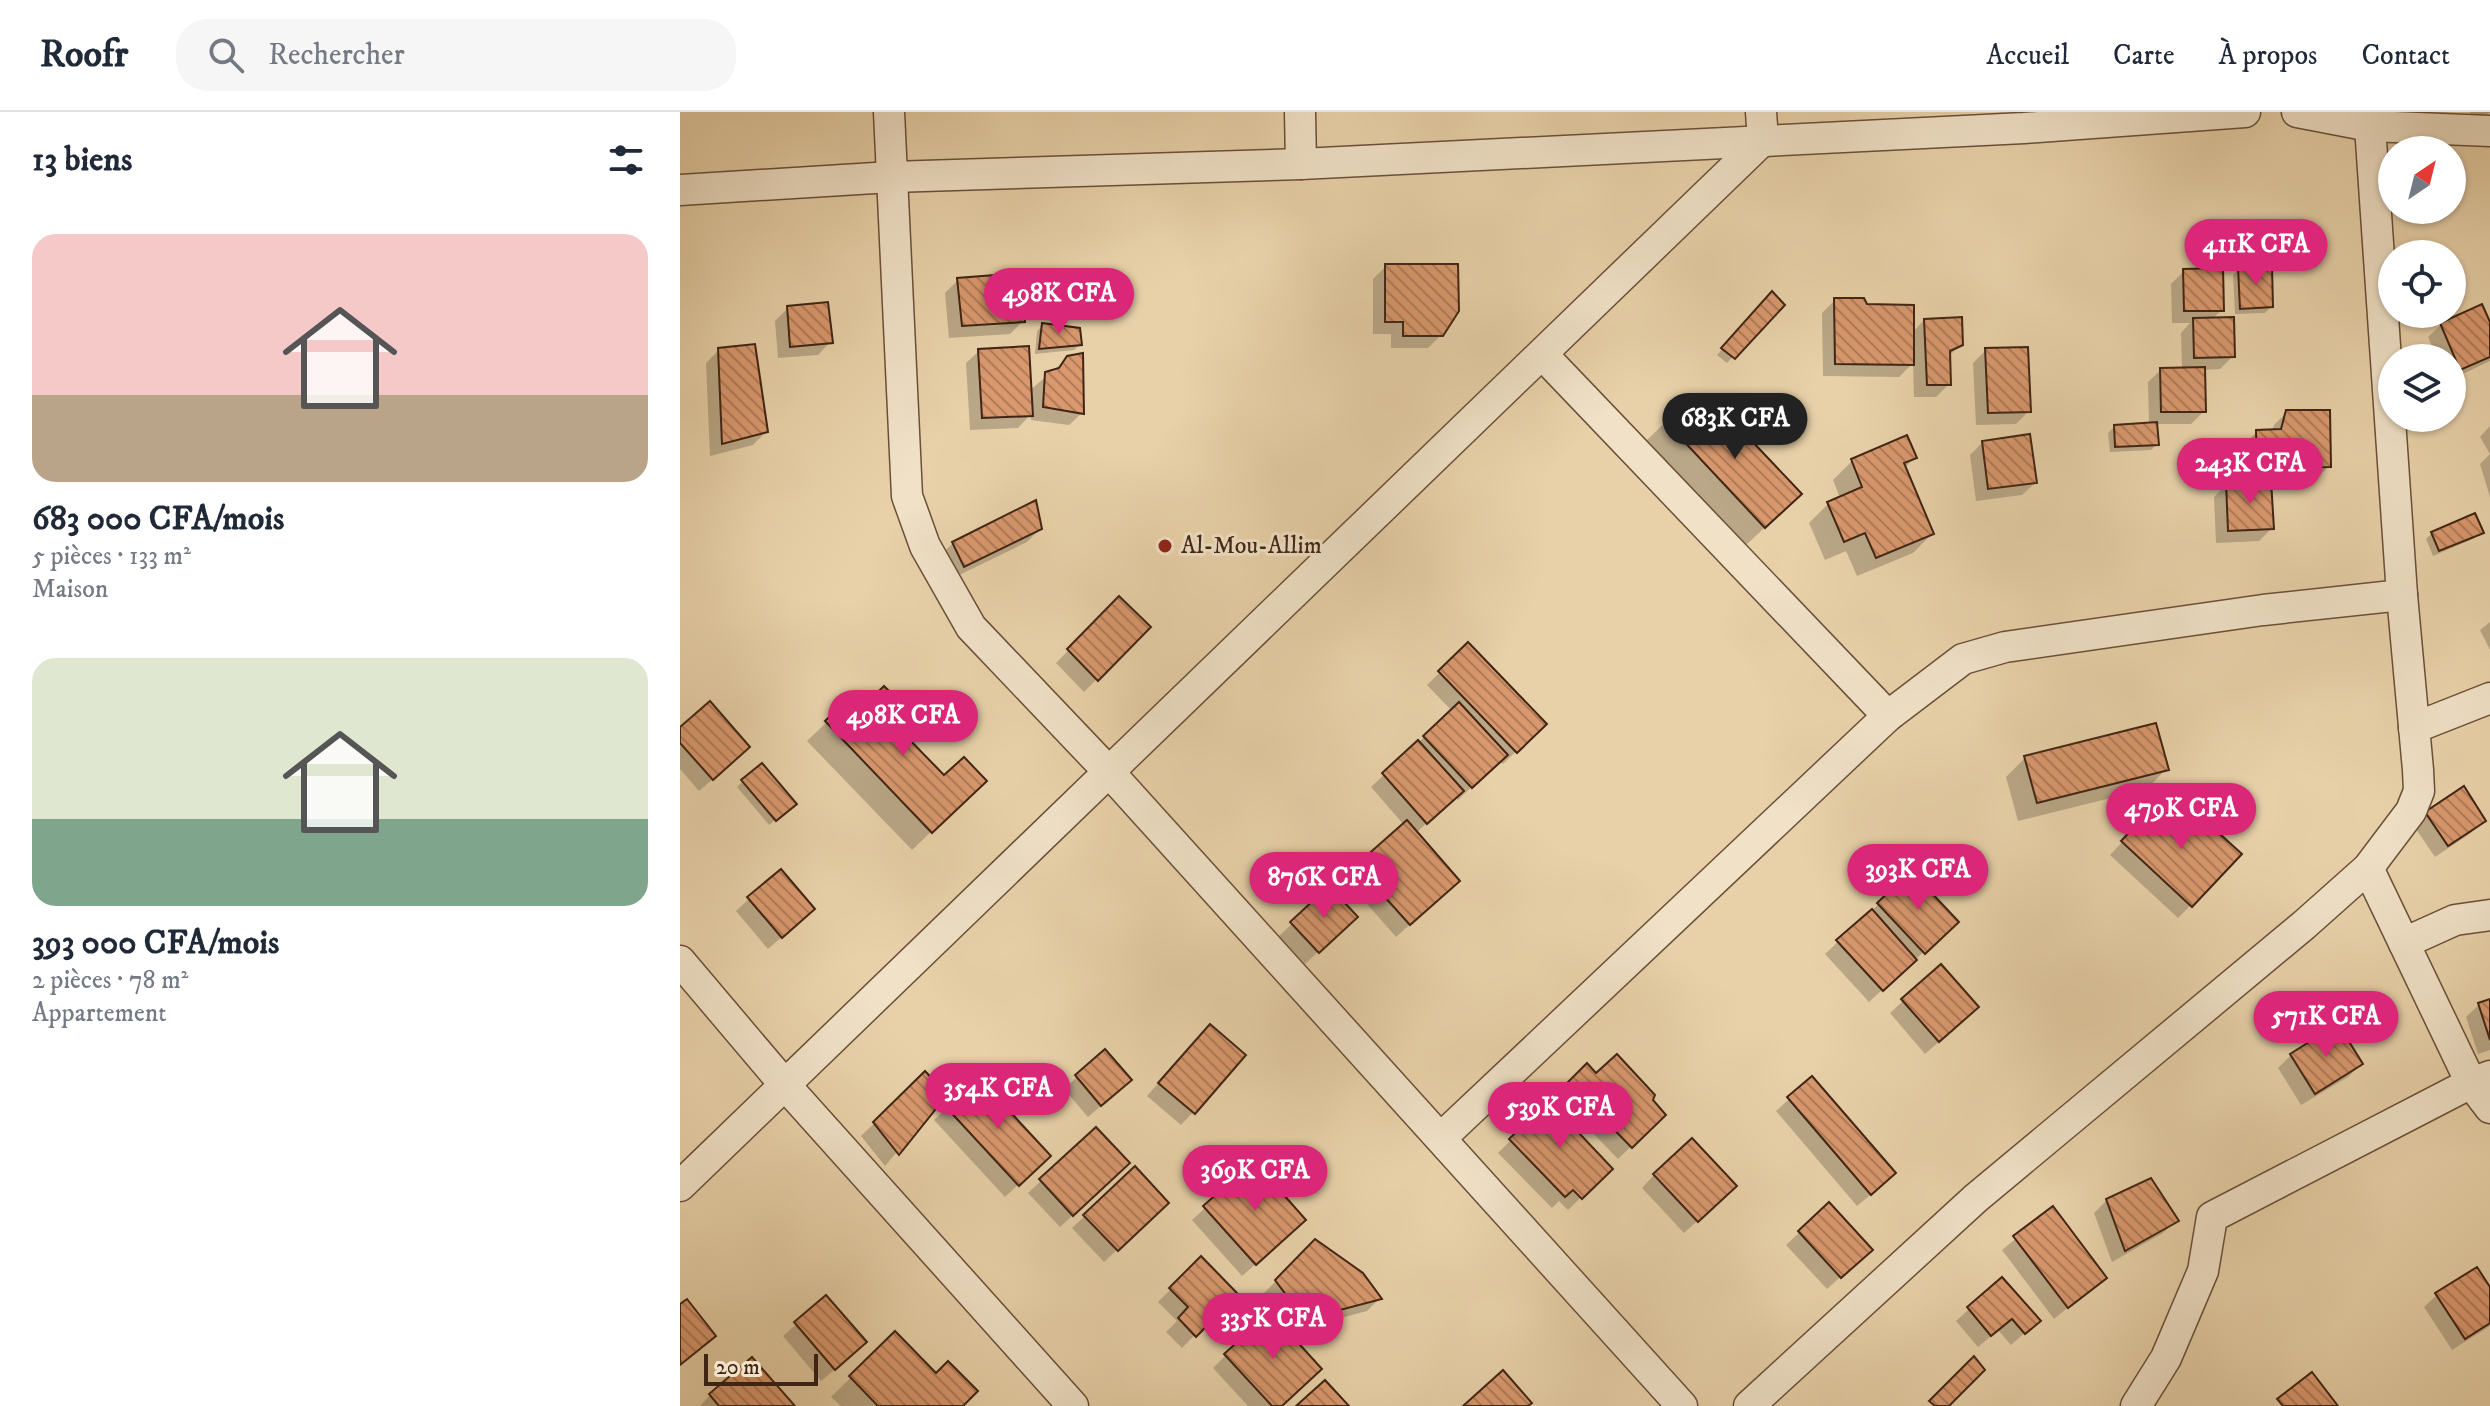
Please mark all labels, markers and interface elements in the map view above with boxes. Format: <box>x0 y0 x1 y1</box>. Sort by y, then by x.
search box <box>176 19 736 91</box>
text: Roofr <box>40 31 128 79</box>
icon: search <box>204 33 248 77</box>
text: Rechercher <box>268 37 405 74</box>
text: Accueil <box>1986 38 2069 73</box>
text: Carte <box>2113 38 2175 73</box>
text: À propos <box>2219 38 2317 73</box>
text: Contact <box>2361 38 2450 73</box>
north arrow <box>2378 136 2466 224</box>
map controls <box>2378 136 2466 432</box>
icon: filters <box>604 138 648 182</box>
text: 13 biens <box>32 139 132 181</box>
pin: 411K CFA <box>2173 219 2339 287</box>
text: 411K CFA <box>2203 228 2309 261</box>
button: locate <box>2378 240 2466 328</box>
pin: 498K CFA <box>976 268 1142 336</box>
text: 498K CFA <box>1002 277 1116 310</box>
icon: home <box>268 286 412 430</box>
button: layers <box>2378 344 2466 432</box>
pin: 683K CFA <box>1652 393 1818 461</box>
text: 683K CFA <box>1680 402 1790 435</box>
pin: 243K CFA <box>2167 438 2333 506</box>
text: 243K CFA <box>2195 447 2305 480</box>
text: 683 000 CFA/mois <box>32 498 284 540</box>
place label: Al-Mou-Allim <box>1181 531 1322 561</box>
marker: Al-Mou-Allim <box>1156 537 1174 555</box>
text: 5 pièces · 133 m² <box>32 540 191 573</box>
text: Maison <box>32 573 108 606</box>
pin: 498K CFA <box>820 690 986 758</box>
text: 498K CFA <box>846 699 960 732</box>
icon: home <box>268 710 412 854</box>
pin: 479K CFA <box>2098 783 2264 851</box>
text: 479K CFA <box>2124 792 2238 825</box>
pin: 393K CFA <box>1835 844 2001 912</box>
pin: 876K CFA <box>1241 852 1407 920</box>
text: 393K CFA <box>1865 853 1971 886</box>
text: 876K CFA <box>1267 861 1381 894</box>
text: 393 000 CFA/mois <box>32 922 279 964</box>
text: 2 pièces · 78 m² <box>32 964 188 997</box>
pin: 571K CFA <box>2243 991 2409 1059</box>
text: Appartement <box>32 997 166 1030</box>
text: 571K CFA <box>2271 1000 2381 1033</box>
pin: 354K CFA <box>915 1063 1081 1131</box>
text: 354K CFA <box>943 1072 1053 1105</box>
pin: 539K CFA <box>1477 1082 1643 1150</box>
text: 539K CFA <box>1506 1091 1614 1124</box>
pin: 369K CFA <box>1172 1145 1338 1213</box>
text: 369K CFA <box>1200 1154 1310 1187</box>
pin: 335K CFA <box>1190 1293 1356 1361</box>
text: 335K CFA <box>1220 1302 1326 1335</box>
scale bar <box>704 1350 818 1386</box>
text: 20 m <box>716 1354 760 1381</box>

